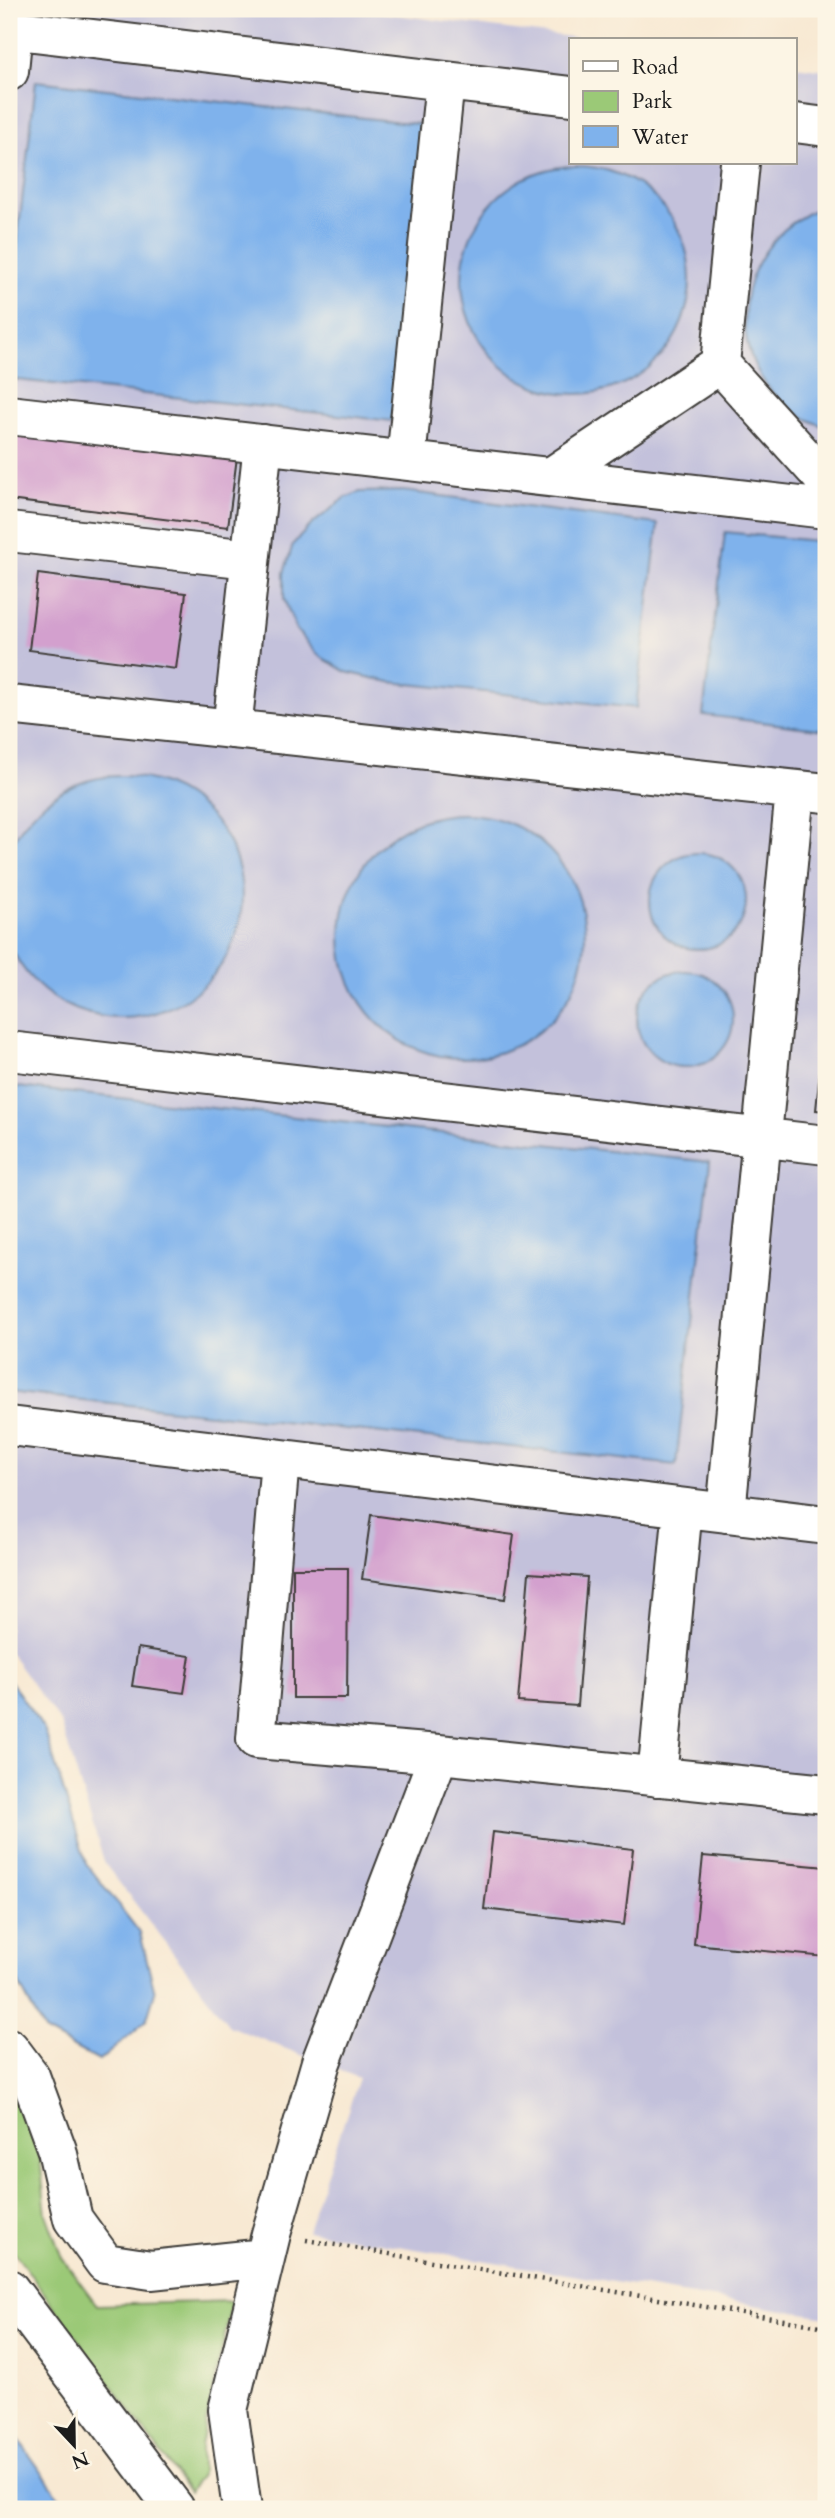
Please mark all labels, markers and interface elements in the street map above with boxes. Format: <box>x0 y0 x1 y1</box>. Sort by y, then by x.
legend <box>569 38 796 164</box>
text: Road <box>632 53 678 82</box>
text: Park <box>632 87 673 116</box>
text: Water <box>631 123 688 152</box>
north arrow <box>38 2410 108 2480</box>
text: N <box>67 2445 93 2475</box>

